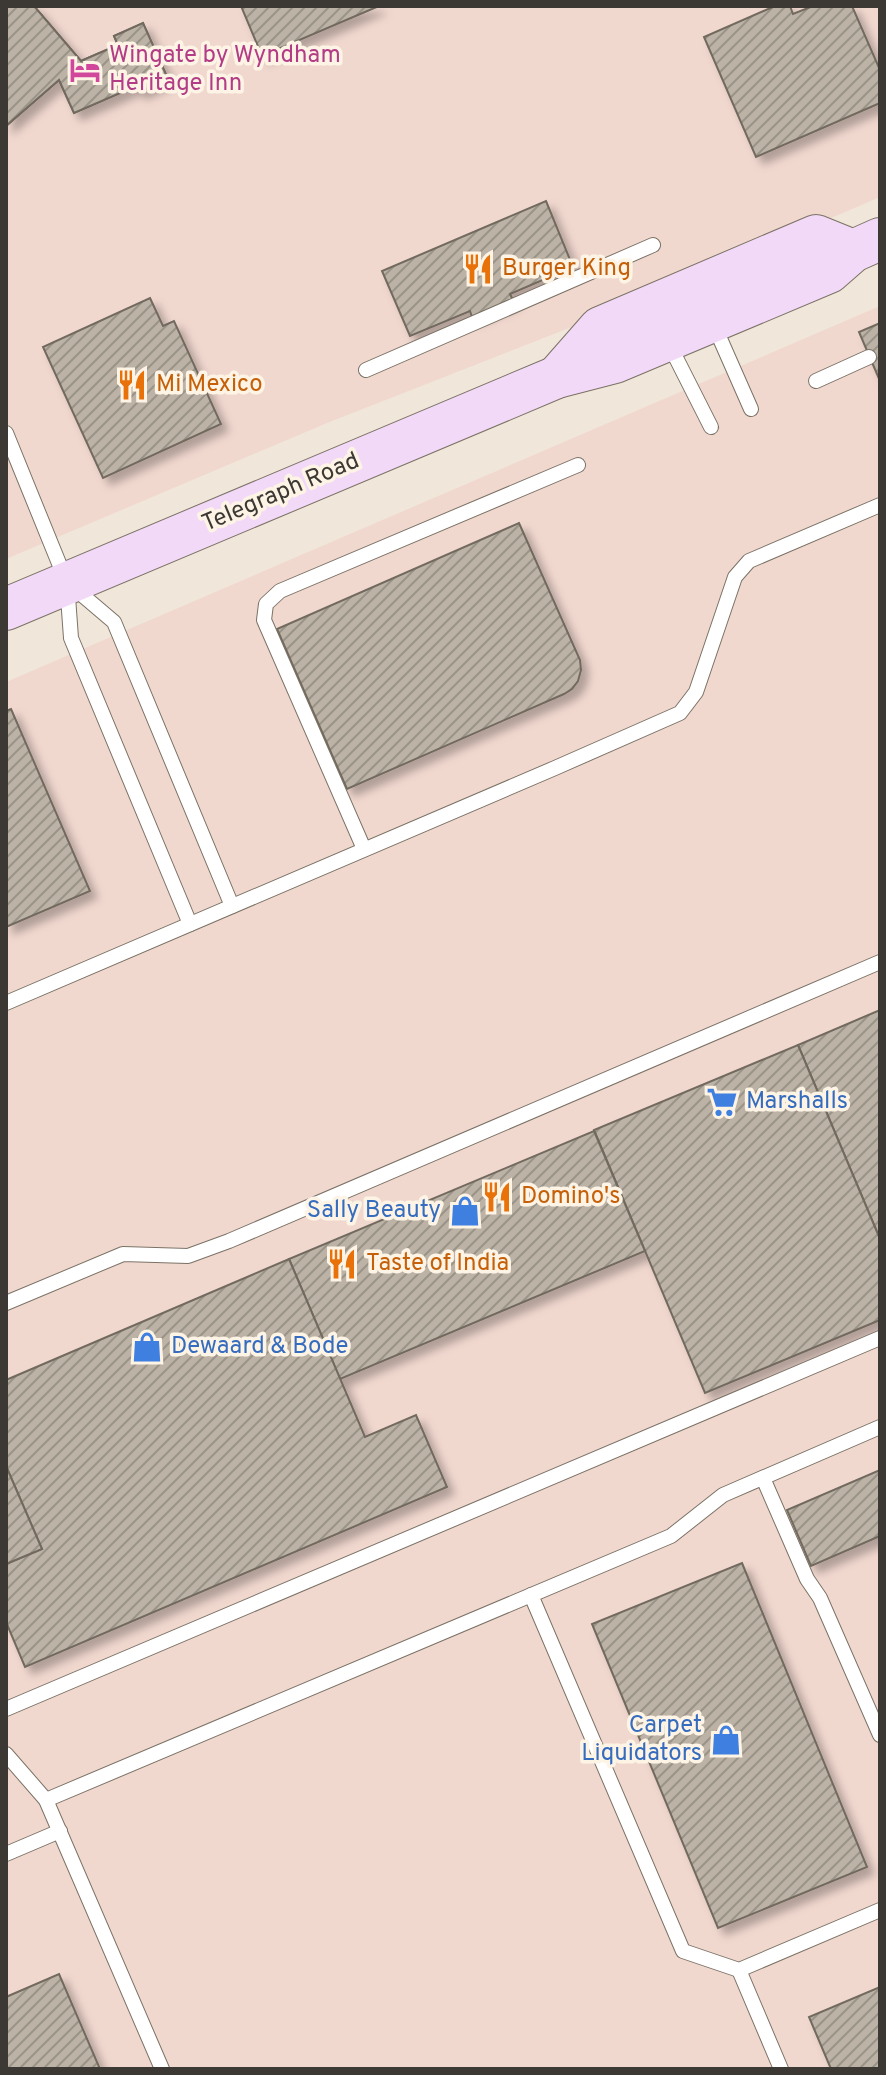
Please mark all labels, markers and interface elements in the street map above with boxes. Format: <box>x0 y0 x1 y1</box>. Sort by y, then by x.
place label: Wingate by Wyndham Heritage Inn <box>109 41 341 99</box>
hotel icon: Wingate by Wyndham Heritage Inn <box>68 53 102 87</box>
restaurant icon: Burger King <box>461 252 495 286</box>
place label: Burger King <box>502 254 631 284</box>
restaurant icon: Mi Mexico <box>115 368 149 402</box>
place label: Mi Mexico <box>156 370 263 400</box>
street label: Telegraph Road <box>198 446 364 540</box>
supermarket icon: Marshalls <box>705 1085 739 1119</box>
place label: Marshalls <box>746 1087 848 1117</box>
restaurant icon: Domino's <box>480 1180 514 1214</box>
place label: Domino's <box>521 1182 620 1212</box>
shop icon: Sally Beauty <box>448 1194 482 1228</box>
place label: Sally Beauty <box>307 1196 441 1226</box>
restaurant icon: Taste of India <box>325 1247 359 1281</box>
place label: Taste of India <box>366 1249 509 1279</box>
shop icon: Dewaard & Bode <box>130 1330 164 1364</box>
place label: Dewaard & Bode <box>171 1332 348 1362</box>
place label: Carpet Liquidators <box>581 1711 702 1769</box>
shop icon: Carpet Liquidators <box>709 1723 743 1757</box>

